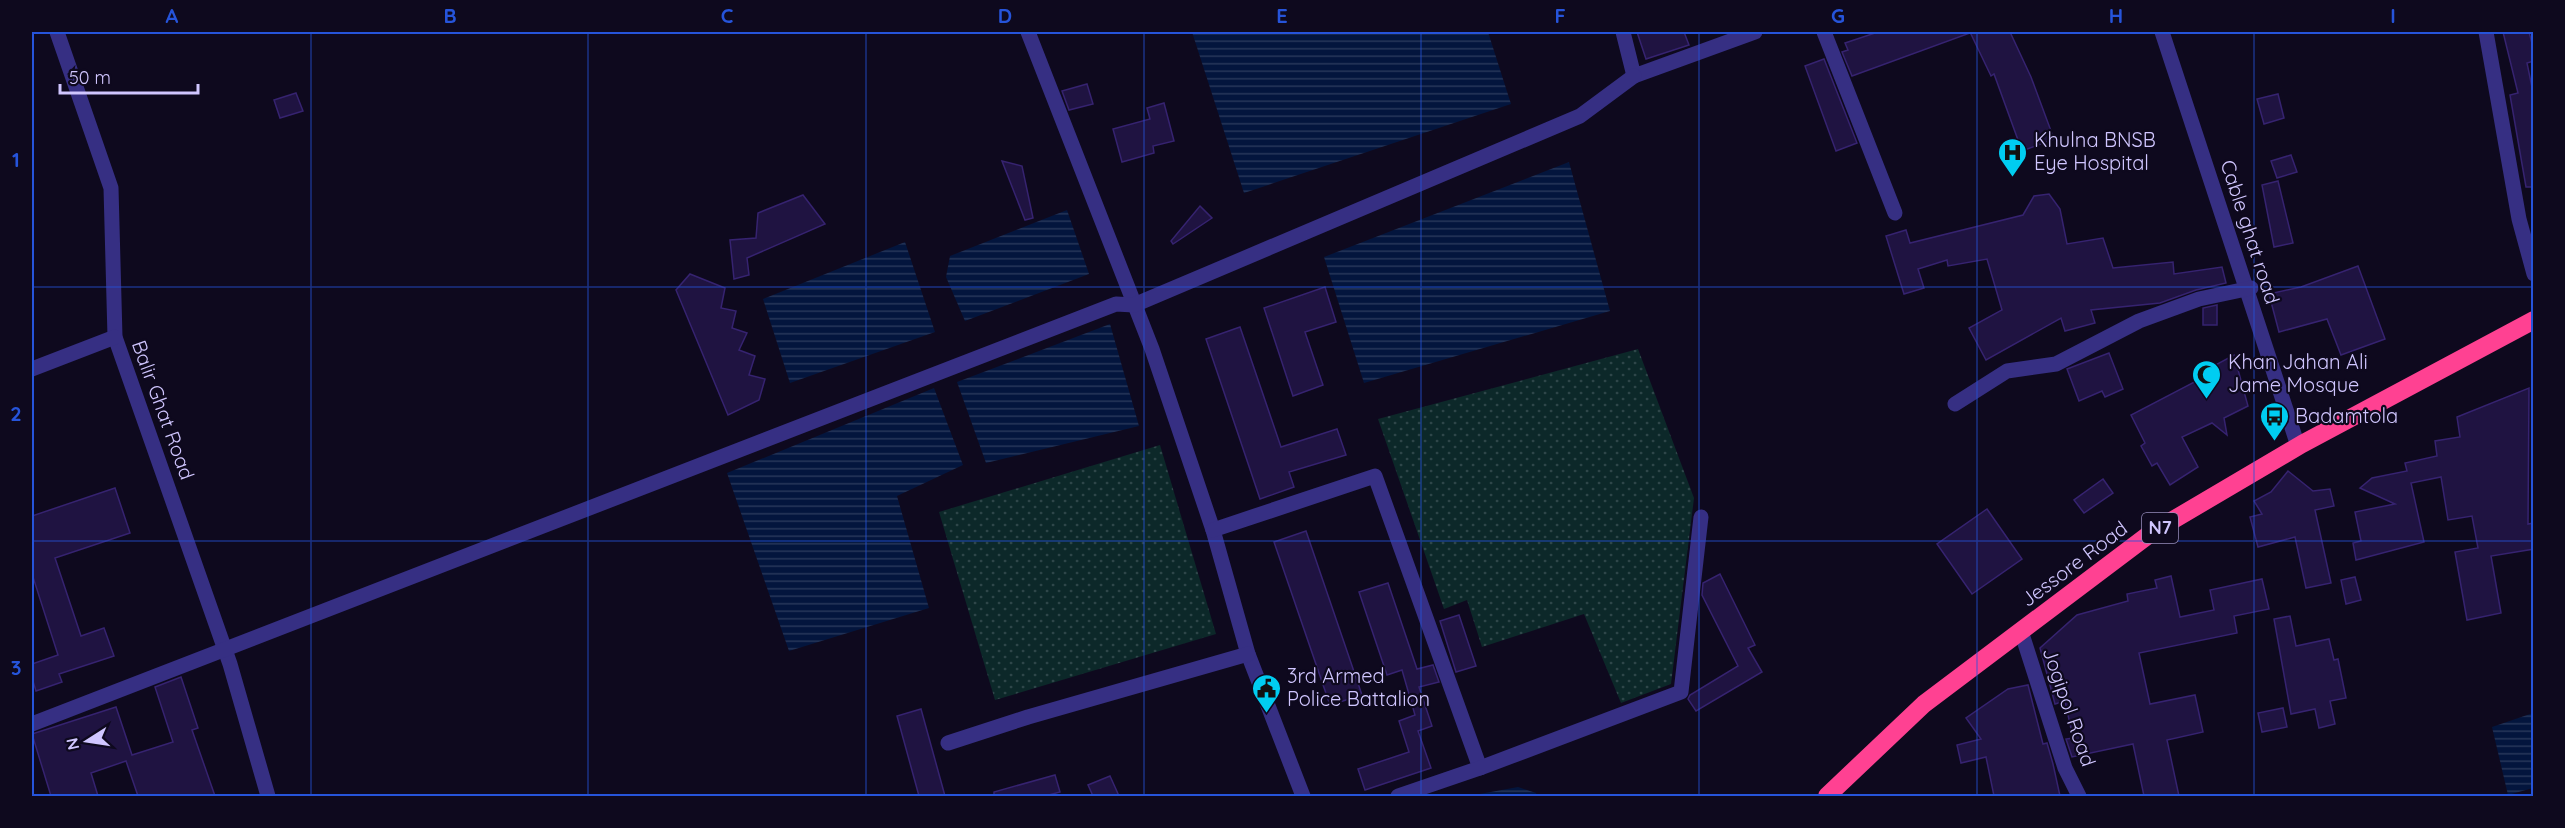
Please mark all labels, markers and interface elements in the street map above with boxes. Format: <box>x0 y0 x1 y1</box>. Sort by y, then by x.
text: A <box>166 3 179 28</box>
text: B <box>443 3 457 28</box>
text: C <box>721 3 734 28</box>
text: D <box>998 3 1012 28</box>
text: E <box>1276 3 1288 28</box>
text: F <box>1554 3 1566 28</box>
text: G <box>1831 3 1845 28</box>
text: H <box>2109 3 2123 28</box>
text: I <box>2390 3 2396 28</box>
scale bar <box>60 57 198 95</box>
text: 50 m <box>69 66 111 89</box>
place label: Khulna BNSB Eye Hospital <box>2034 127 2156 175</box>
hospital icon: Khulna BNSB Eye Hospital <box>1997 136 2029 178</box>
text: 1 <box>12 147 20 172</box>
street label: Cable ghat road <box>2215 157 2286 307</box>
street label: Balir Ghat Road <box>127 337 200 483</box>
place label: Khan Jahan Ali Jame Mosque <box>2228 349 2368 397</box>
mosque icon: Khan Jahan Ali Jame Mosque <box>2191 358 2223 400</box>
bus stop icon: Badamtola <box>2258 400 2290 442</box>
text: 2 <box>10 401 22 426</box>
place label: Badamtola <box>2295 403 2398 428</box>
road number: N7 <box>2142 513 2178 543</box>
street label: Jessore Road <box>2015 515 2132 612</box>
street label: Jogipol Road <box>2037 644 2102 770</box>
text: 3 <box>11 655 21 680</box>
place label: 3rd Armed Police Battalion <box>1287 663 1430 711</box>
public building icon: 3rd Armed Police Battalion <box>1250 672 1282 714</box>
north arrow <box>57 711 117 771</box>
text: N <box>61 736 83 752</box>

